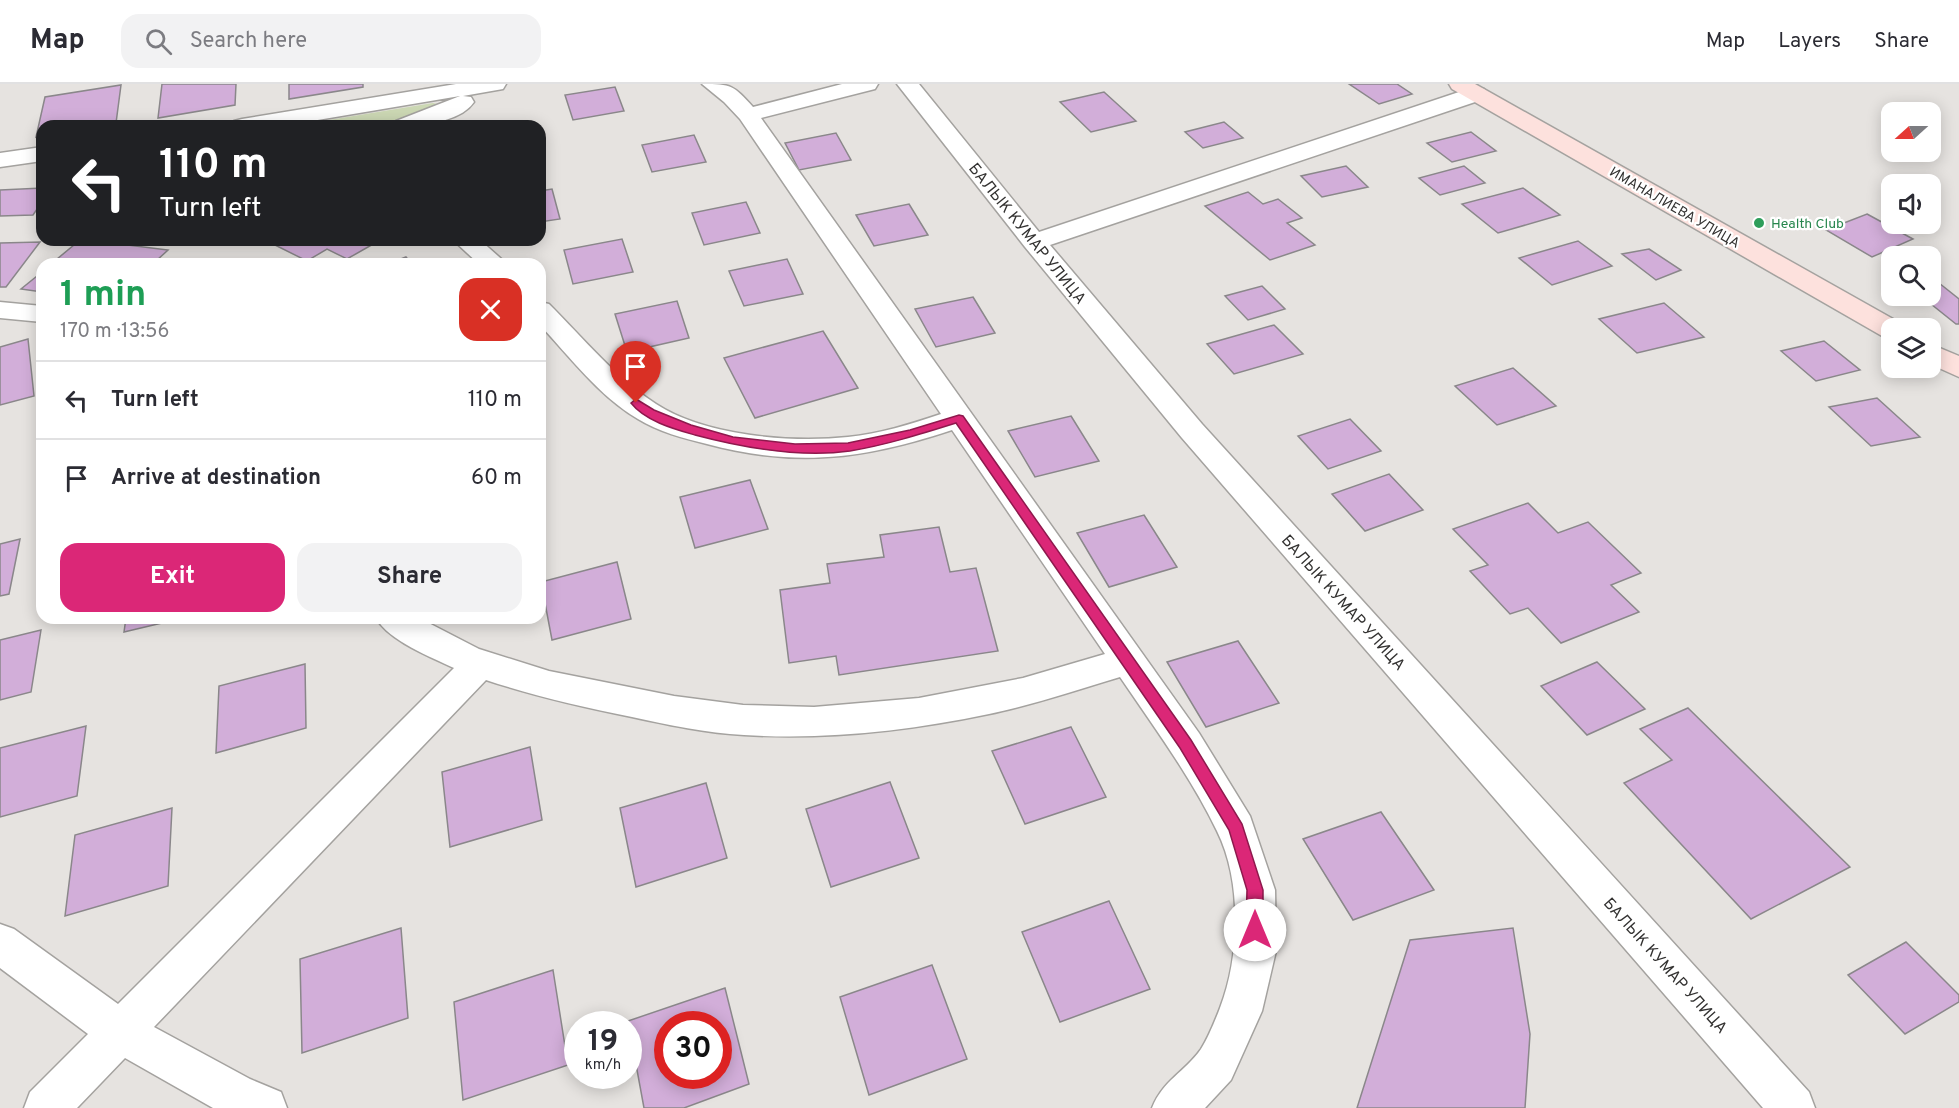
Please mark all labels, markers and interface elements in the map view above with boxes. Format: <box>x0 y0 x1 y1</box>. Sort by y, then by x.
search box <box>121 14 541 68</box>
text: Map <box>30 23 85 59</box>
icon: search <box>142 25 175 58</box>
text: Search here <box>190 28 307 55</box>
text: Map <box>1706 28 1745 55</box>
text: Layers <box>1778 28 1841 55</box>
text: Share <box>1874 28 1929 55</box>
north arrow <box>1881 102 1941 162</box>
map controls <box>1881 102 1941 378</box>
text: 110 m <box>159 140 268 193</box>
icon: left <box>60 144 138 222</box>
street label: БАЛЫК КУМАР УЛИЦА <box>963 160 1090 309</box>
street label: ИМАНАЛИЕВА УЛИЦА <box>1606 164 1743 253</box>
button: sound <box>1881 174 1941 234</box>
text: Turn left <box>159 192 261 226</box>
marker: Health Club <box>1752 216 1766 230</box>
place label: Health Club <box>1771 216 1844 233</box>
button: search <box>1881 246 1941 306</box>
text: 1 min <box>60 273 146 319</box>
button: close <box>459 278 522 341</box>
button: layers <box>1881 318 1941 378</box>
text: 170 m · 13:56 <box>60 319 169 345</box>
pin <box>610 341 661 403</box>
icon: arrive <box>619 350 652 383</box>
icon: left <box>60 384 93 417</box>
text: Turn left <box>111 387 199 414</box>
text: 110 m <box>468 387 522 414</box>
icon: arrive <box>60 462 93 495</box>
text: Arrive at destination <box>111 465 321 492</box>
text: 60 m <box>471 465 522 492</box>
street label: БАЛЫК КУМАР УЛИЦА <box>1276 531 1409 676</box>
button: Exit <box>60 543 285 612</box>
button: Share <box>297 543 522 612</box>
street label: БАЛЫК КУМАР УЛИЦА <box>1598 894 1731 1039</box>
position arrow <box>1223 898 1287 962</box>
speed limit sign: 30 <box>654 1011 732 1089</box>
text: 19 <box>588 1024 618 1061</box>
text: km/h <box>585 1056 621 1075</box>

